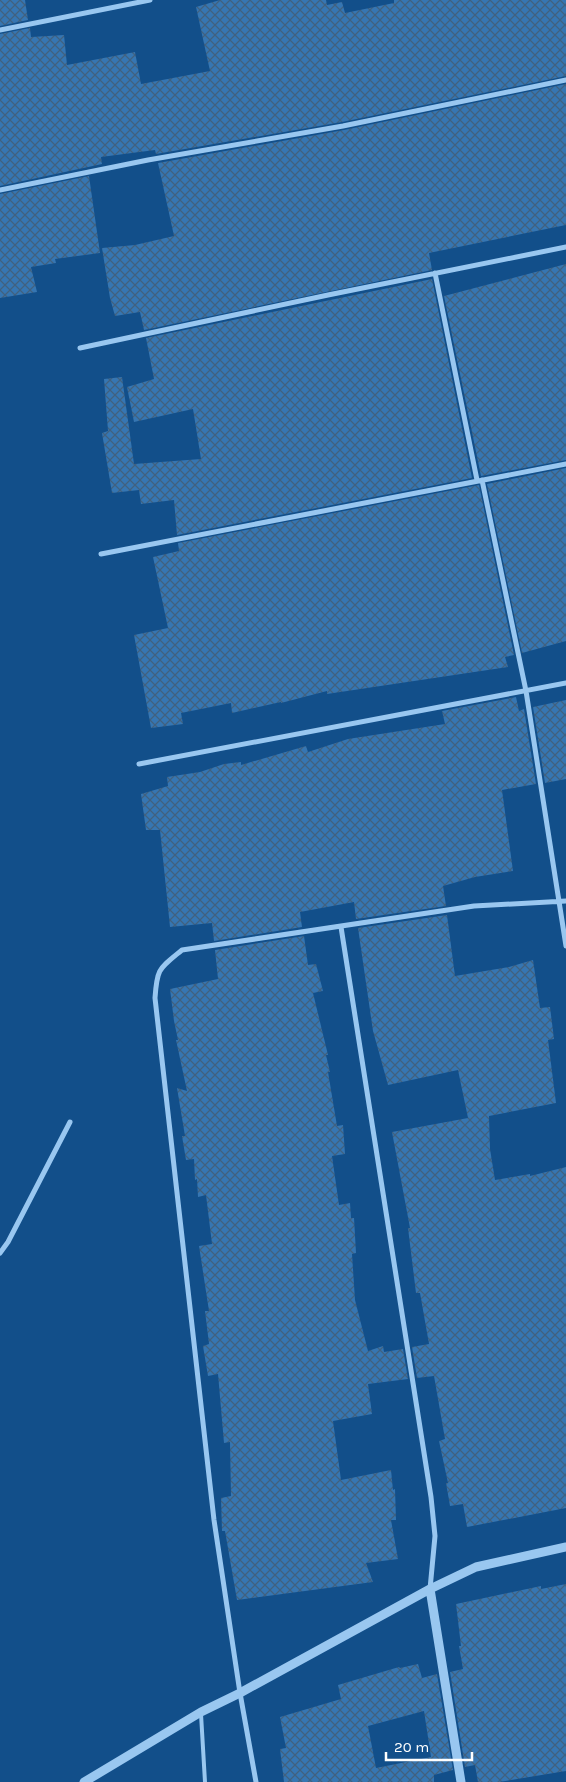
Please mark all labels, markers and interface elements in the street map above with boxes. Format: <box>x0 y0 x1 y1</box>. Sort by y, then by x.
scale bar <box>386 1730 472 1762</box>
text: 20 m <box>394 1738 429 1756</box>

